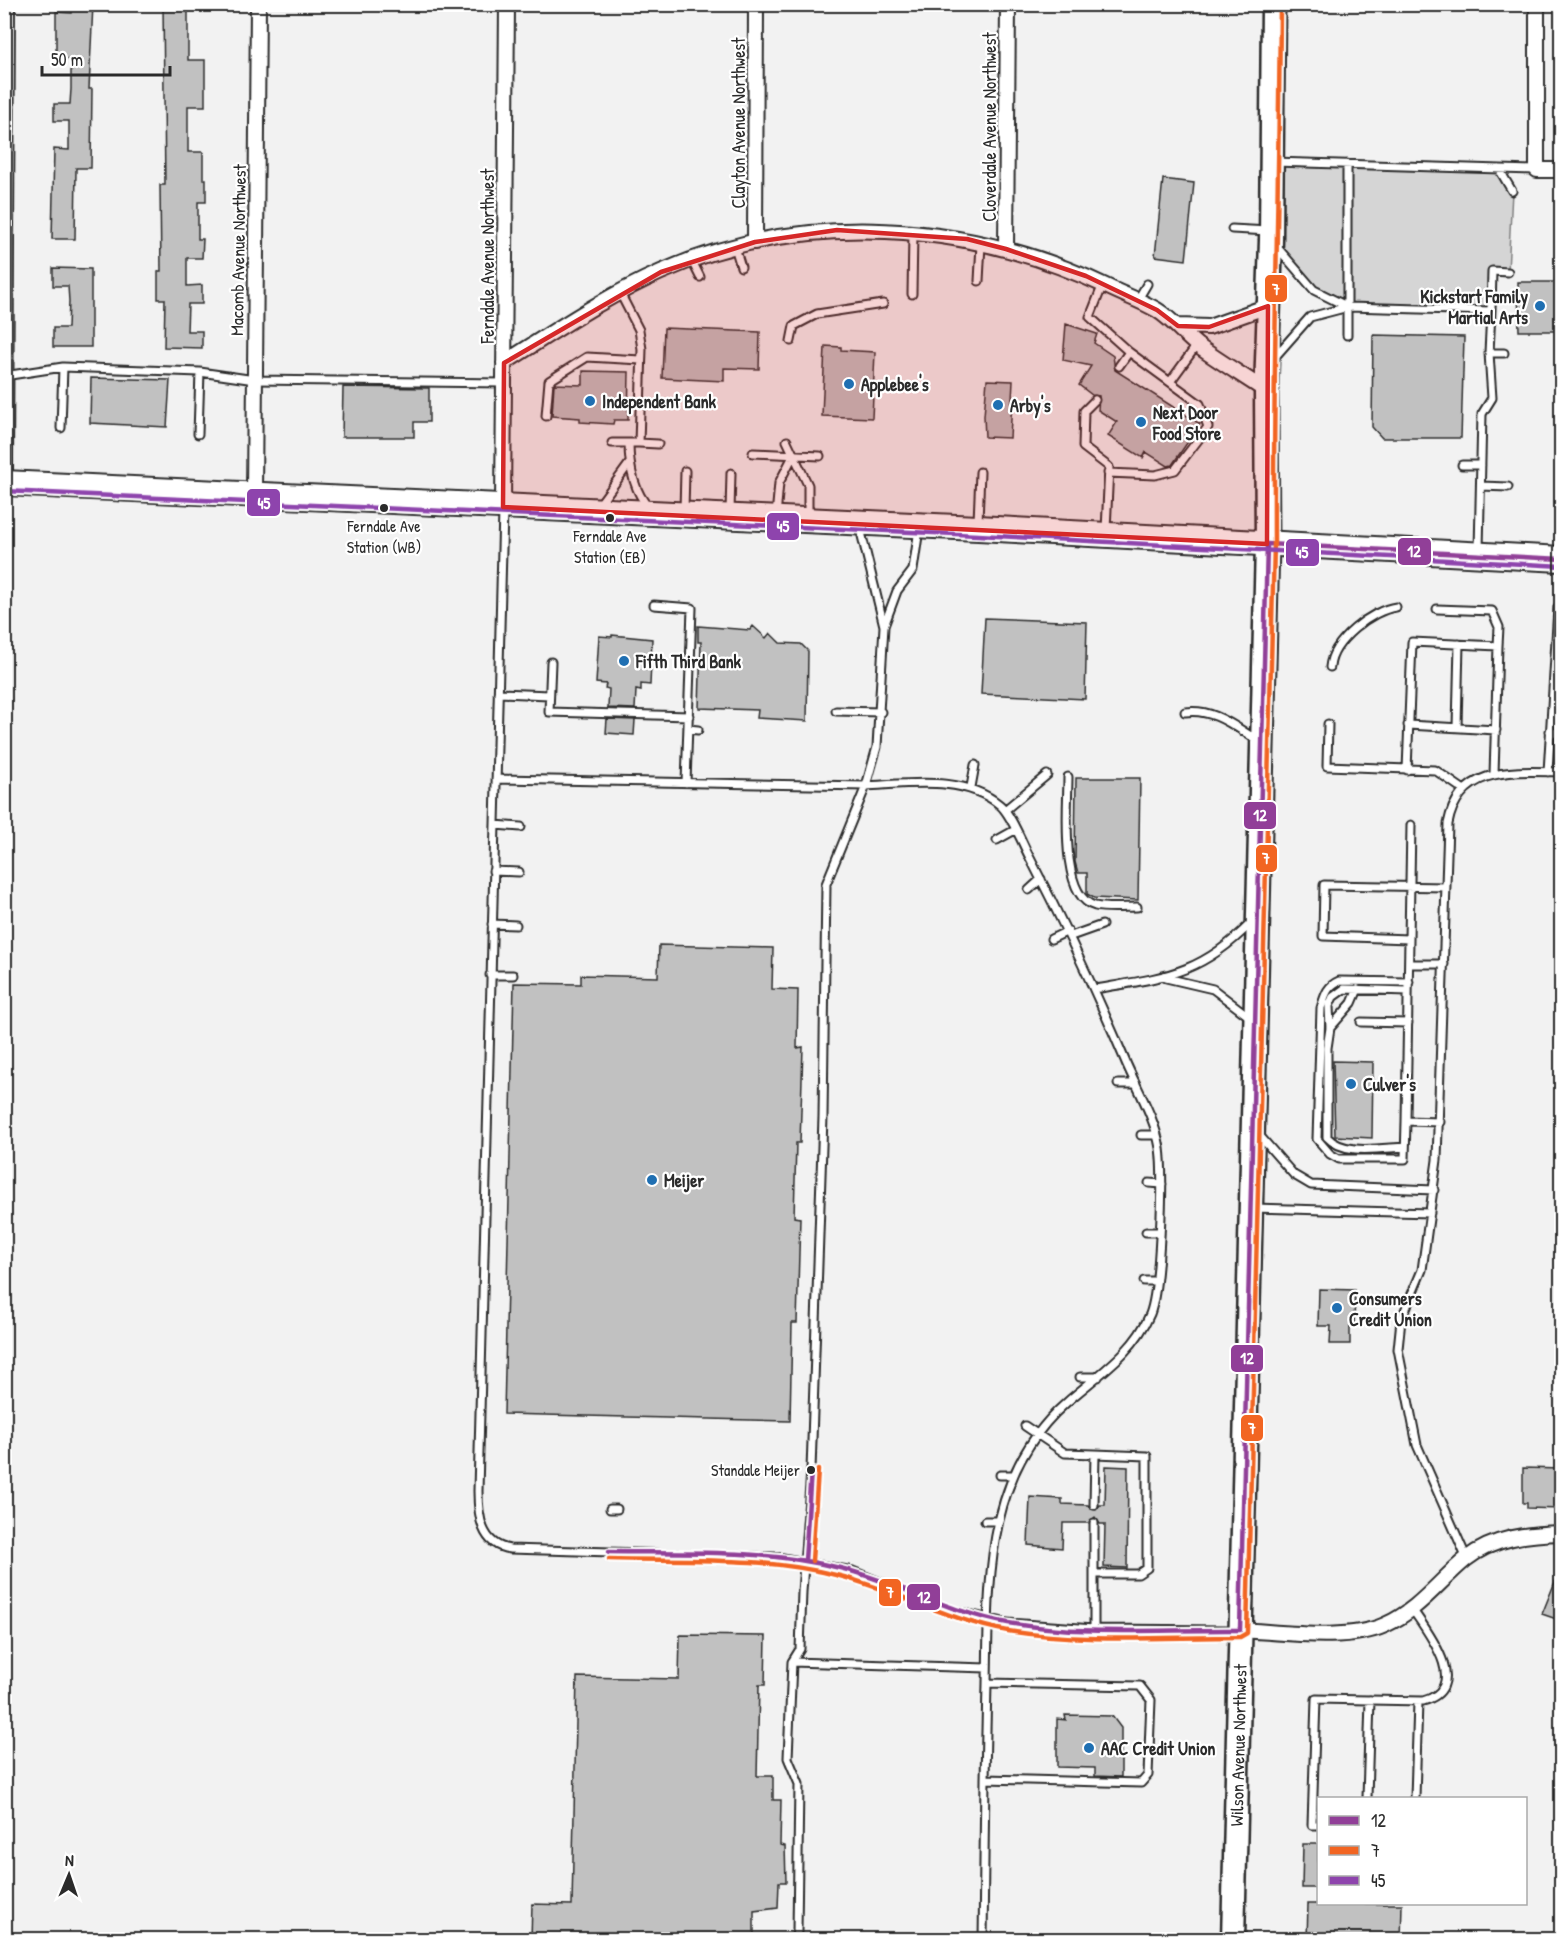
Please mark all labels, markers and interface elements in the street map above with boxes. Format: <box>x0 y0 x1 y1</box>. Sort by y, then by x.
street label: Cloverdale Avenue Northwest <box>977 32 1002 222</box>
street label: Clayton Avenue Northwest <box>726 37 751 208</box>
scale bar <box>42 39 170 77</box>
text: 50 m <box>51 47 83 72</box>
street label: Macomb Avenue Northwest <box>224 163 252 336</box>
street label: Ferndale Avenue Northwest <box>475 168 500 345</box>
line badge: 7 <box>1264 274 1288 303</box>
text: 7 <box>1271 278 1280 300</box>
place label: Kickstart Family Martial Arts <box>1420 284 1528 330</box>
marker: Kickstart Family Martial Arts <box>1533 299 1547 313</box>
place label: Applebee's <box>861 372 929 398</box>
marker: Applebee's <box>842 377 856 391</box>
place label: Independent Bank <box>602 389 717 415</box>
place label: Arby's <box>1010 393 1051 419</box>
marker: Independent Bank <box>583 394 597 408</box>
marker: Arby's <box>991 398 1005 412</box>
place label: Next Door Food Store <box>1152 400 1222 446</box>
marker: Next Door Food Store <box>1134 415 1148 429</box>
line badge: 45 <box>246 488 281 517</box>
text: 45 <box>258 492 271 514</box>
marker: Ferndale Ave Station (WB) <box>378 502 390 514</box>
marker: Ferndale Ave Station (EB) <box>604 512 616 524</box>
line badge: 45 <box>766 512 800 541</box>
place label: Ferndale Ave Station (WB) <box>346 515 421 558</box>
text: 45 <box>777 515 790 537</box>
place label: Ferndale Ave Station (EB) <box>572 525 647 568</box>
line badge: 12 <box>1397 537 1432 566</box>
line badge: 45 <box>1285 538 1320 567</box>
text: 12 <box>1407 540 1421 562</box>
text: 45 <box>1296 541 1309 563</box>
place label: Fifth Third Bank <box>635 649 742 674</box>
marker: Fifth Third Bank <box>617 654 631 668</box>
line badge: 12 <box>1243 801 1277 830</box>
text: 12 <box>1253 804 1267 826</box>
line badge: 7 <box>1255 844 1278 873</box>
text: 7 <box>1261 847 1270 869</box>
place label: Culver's <box>1363 1072 1416 1097</box>
marker: Culver's <box>1344 1077 1358 1091</box>
place label: Meijer <box>664 1168 704 1193</box>
marker: Meijer <box>645 1173 659 1187</box>
place label: Consumers Credit Union <box>1349 1286 1432 1332</box>
marker: Consumers Credit Union <box>1330 1301 1344 1315</box>
line badge: 12 <box>1230 1344 1264 1373</box>
text: 12 <box>1240 1347 1254 1369</box>
line badge: 7 <box>1240 1414 1264 1442</box>
text: 7 <box>1247 1417 1256 1439</box>
place label: Standale Meijer <box>711 1459 800 1481</box>
marker: Standale Meijer <box>805 1464 817 1476</box>
line badge: 7 <box>878 1578 902 1607</box>
text: 7 <box>885 1581 894 1603</box>
line badge: 12 <box>906 1583 941 1611</box>
text: 12 <box>917 1586 931 1608</box>
street label: Wilson Avenue Northwest <box>1223 1663 1252 1827</box>
place label: AAC Credit Union <box>1101 1736 1215 1761</box>
marker: AAC Credit Union <box>1082 1741 1096 1755</box>
legend <box>1317 1797 1527 1905</box>
text: 12 <box>1371 1808 1387 1833</box>
text: 7 <box>1371 1838 1380 1863</box>
north arrow <box>39 1845 99 1905</box>
text: N <box>65 1849 75 1871</box>
text: 45 <box>1371 1868 1386 1893</box>

